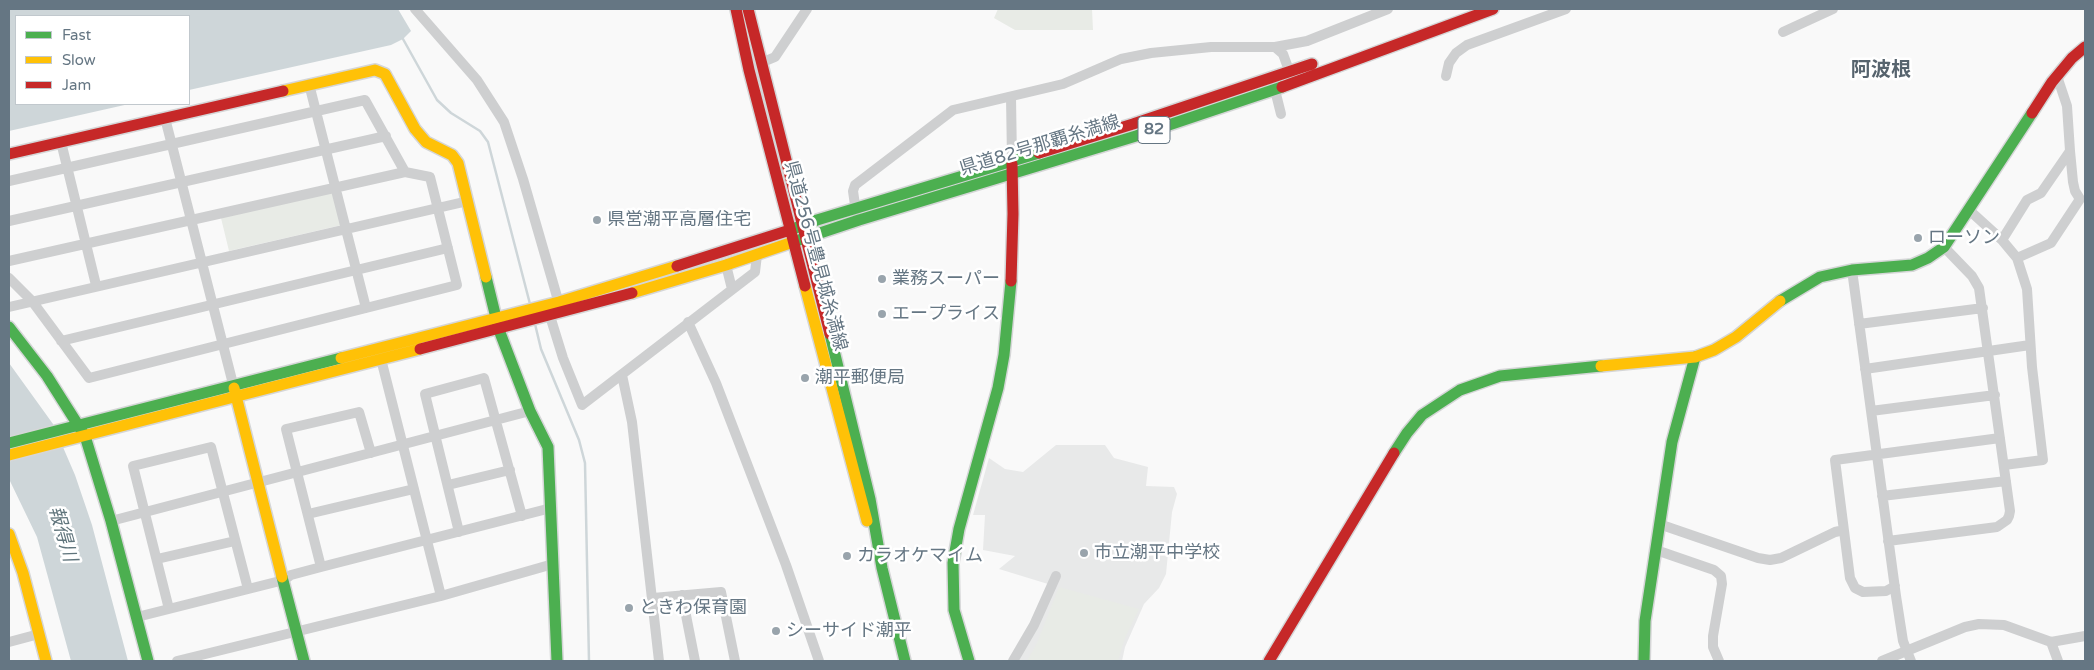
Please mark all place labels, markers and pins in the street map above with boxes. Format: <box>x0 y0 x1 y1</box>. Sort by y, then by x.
place label: 県営潮平高層住宅 <box>607 209 751 231</box>
marker: 県営潮平高層住宅 <box>591 214 603 226</box>
place label: ローソン <box>1928 227 2000 249</box>
marker: ローソン <box>1912 232 1924 244</box>
place label: 業務スーパー <box>892 268 1000 290</box>
marker: 業務スーパー <box>876 273 888 285</box>
place label: エープライス <box>892 303 1000 325</box>
marker: エープライス <box>876 308 888 320</box>
place label: 潮平郵便局 <box>815 367 905 389</box>
marker: 潮平郵便局 <box>799 372 811 384</box>
place label: 市立潮平中学校 <box>1094 542 1220 564</box>
place label: カラオケマイム <box>857 545 983 567</box>
marker: 市立潮平中学校 <box>1078 547 1090 559</box>
marker: カラオケマイム <box>841 550 853 562</box>
place label: ときわ保育園 <box>639 597 747 619</box>
marker: ときわ保育園 <box>623 602 635 614</box>
place label: シーサイド潮平 <box>786 620 912 642</box>
marker: シーサイド潮平 <box>770 625 782 637</box>

